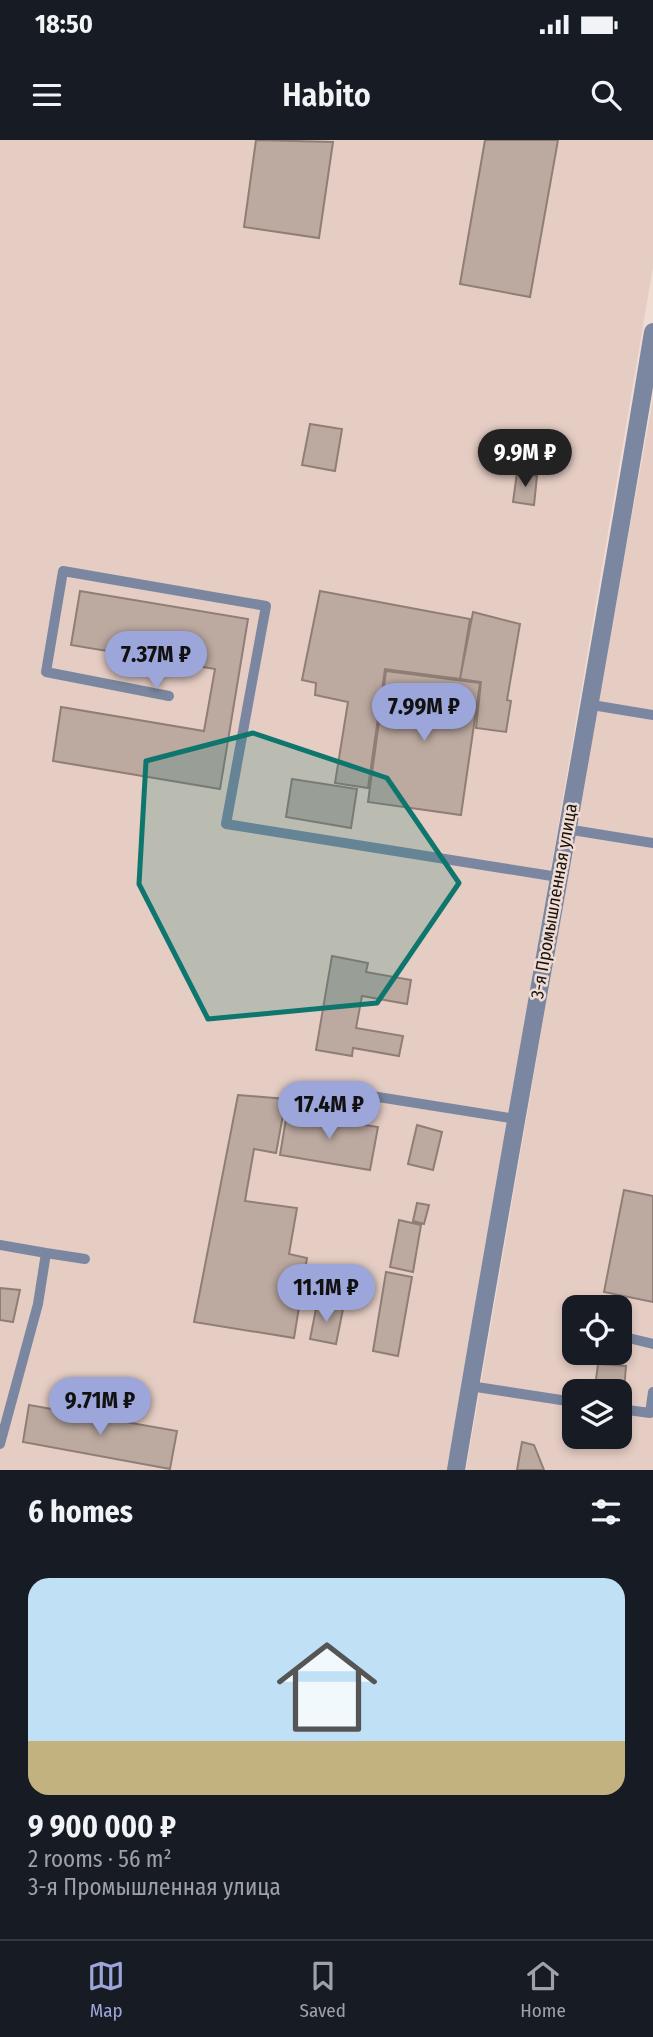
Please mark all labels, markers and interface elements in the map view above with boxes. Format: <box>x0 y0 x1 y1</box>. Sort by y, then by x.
text: 18:50 <box>35 9 93 40</box>
icon: menu <box>28 76 66 114</box>
text: Habito <box>282 76 371 114</box>
icon: search <box>587 76 625 114</box>
pin: 9.9M ₽ <box>468 430 582 489</box>
text: 9.9M ₽ <box>494 438 556 466</box>
pin: 7.37M ₽ <box>91 631 221 691</box>
text: 7.37M ₽ <box>121 640 191 668</box>
pin: 7.99M ₽ <box>359 684 489 743</box>
text: 7.99M ₽ <box>388 692 460 720</box>
street label: 3-я Промышленная улица <box>526 802 582 1000</box>
pin: 17.4M ₽ <box>264 1082 394 1141</box>
text: 17.4M ₽ <box>294 1090 364 1118</box>
pin: 11.1M ₽ <box>261 1264 391 1324</box>
text: 11.1M ₽ <box>293 1273 359 1301</box>
map controls <box>562 1295 632 1449</box>
button: locate <box>562 1295 632 1365</box>
pin: 9.71M ₽ <box>35 1378 165 1437</box>
button: layers <box>562 1379 632 1449</box>
text: 9.71M ₽ <box>65 1386 135 1414</box>
icon: filters <box>587 1493 625 1531</box>
text: 6 homes <box>28 1494 133 1530</box>
icon: home <box>264 1624 390 1750</box>
text: 9 900 000 ₽ <box>28 1809 176 1845</box>
text: 2 rooms · 56 m² <box>28 1845 172 1873</box>
text: 3-я Промышленная улица <box>28 1873 281 1901</box>
tab: Map <box>87 1957 125 2022</box>
tab: Saved <box>300 1957 346 2022</box>
tab: Home <box>520 1957 566 2022</box>

